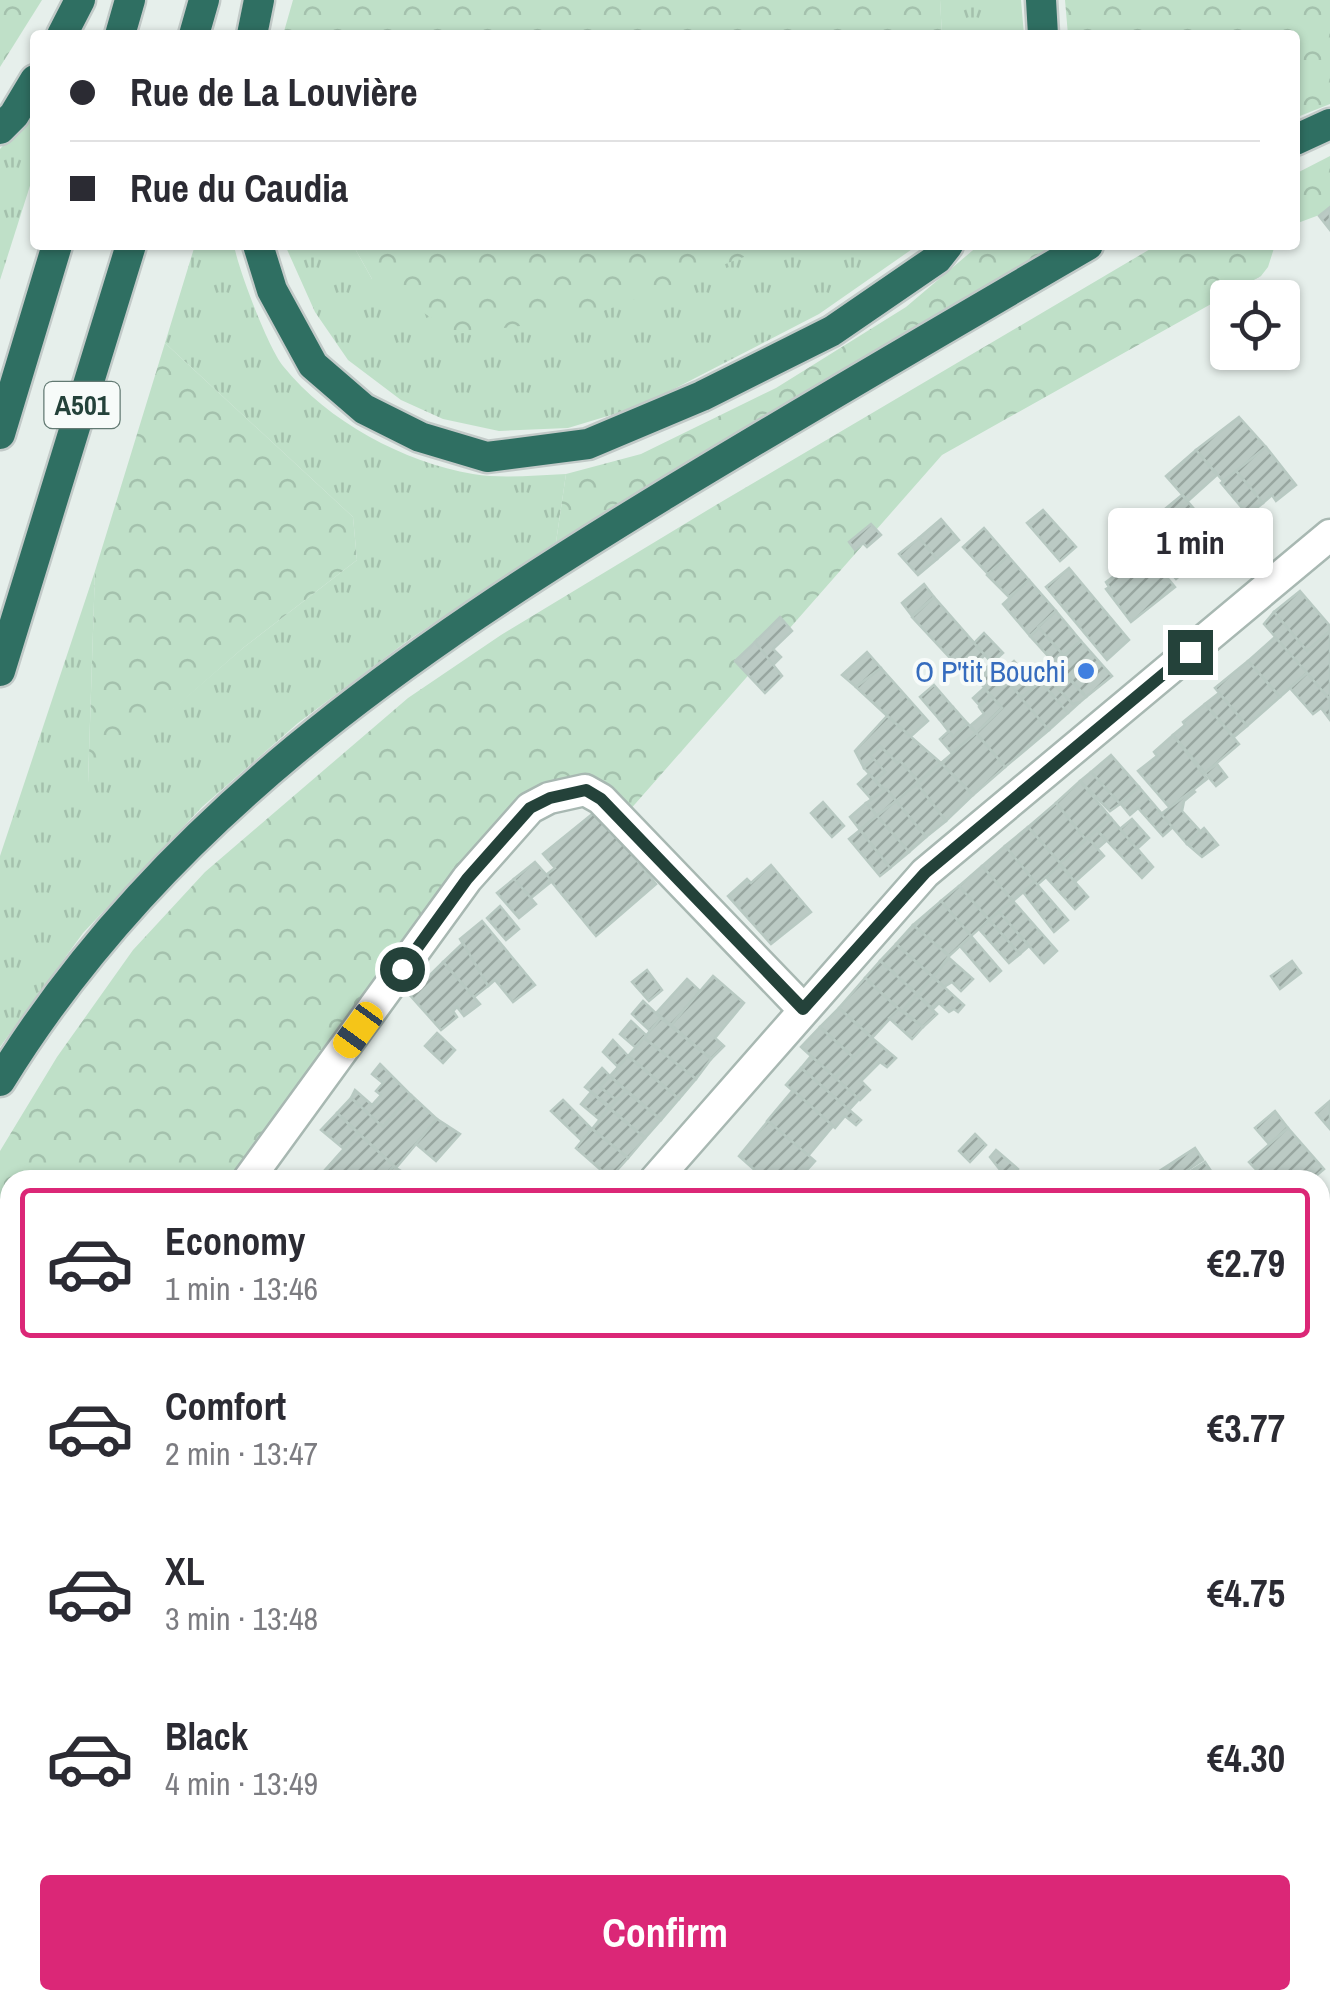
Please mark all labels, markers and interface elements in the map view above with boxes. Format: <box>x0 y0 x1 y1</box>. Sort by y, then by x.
text: Rue de La Louvière <box>130 67 417 118</box>
text: Rue du Caudia <box>130 163 348 214</box>
map controls <box>1210 280 1300 370</box>
button: locate <box>1210 280 1300 370</box>
road number: A501 <box>44 382 120 428</box>
callout: 1 min <box>1108 507 1272 577</box>
text: 1 min <box>1156 521 1225 564</box>
route end <box>1168 630 1213 675</box>
place label: O P'tit Bouchi <box>915 651 1066 691</box>
marker: O P'tit Bouchi <box>1075 660 1097 682</box>
route start <box>380 947 425 992</box>
car <box>328 997 388 1063</box>
text: Economy <box>165 1216 305 1267</box>
icon: car <box>45 1218 135 1308</box>
text: €2.79 <box>1207 1238 1285 1289</box>
text: 1 min · 13:46 <box>165 1267 318 1310</box>
text: Comfort <box>165 1381 286 1432</box>
icon: car <box>45 1383 135 1473</box>
text: €3.77 <box>1207 1403 1285 1454</box>
text: 2 min · 13:47 <box>165 1432 318 1475</box>
text: XL <box>165 1546 205 1597</box>
icon: car <box>45 1548 135 1638</box>
text: €4.75 <box>1207 1568 1285 1619</box>
text: 3 min · 13:48 <box>165 1597 318 1640</box>
text: Black <box>165 1711 248 1762</box>
icon: car <box>45 1713 135 1803</box>
text: €4.30 <box>1207 1733 1285 1784</box>
text: 4 min · 13:49 <box>165 1762 318 1805</box>
button: Confirm <box>40 1875 1290 1990</box>

